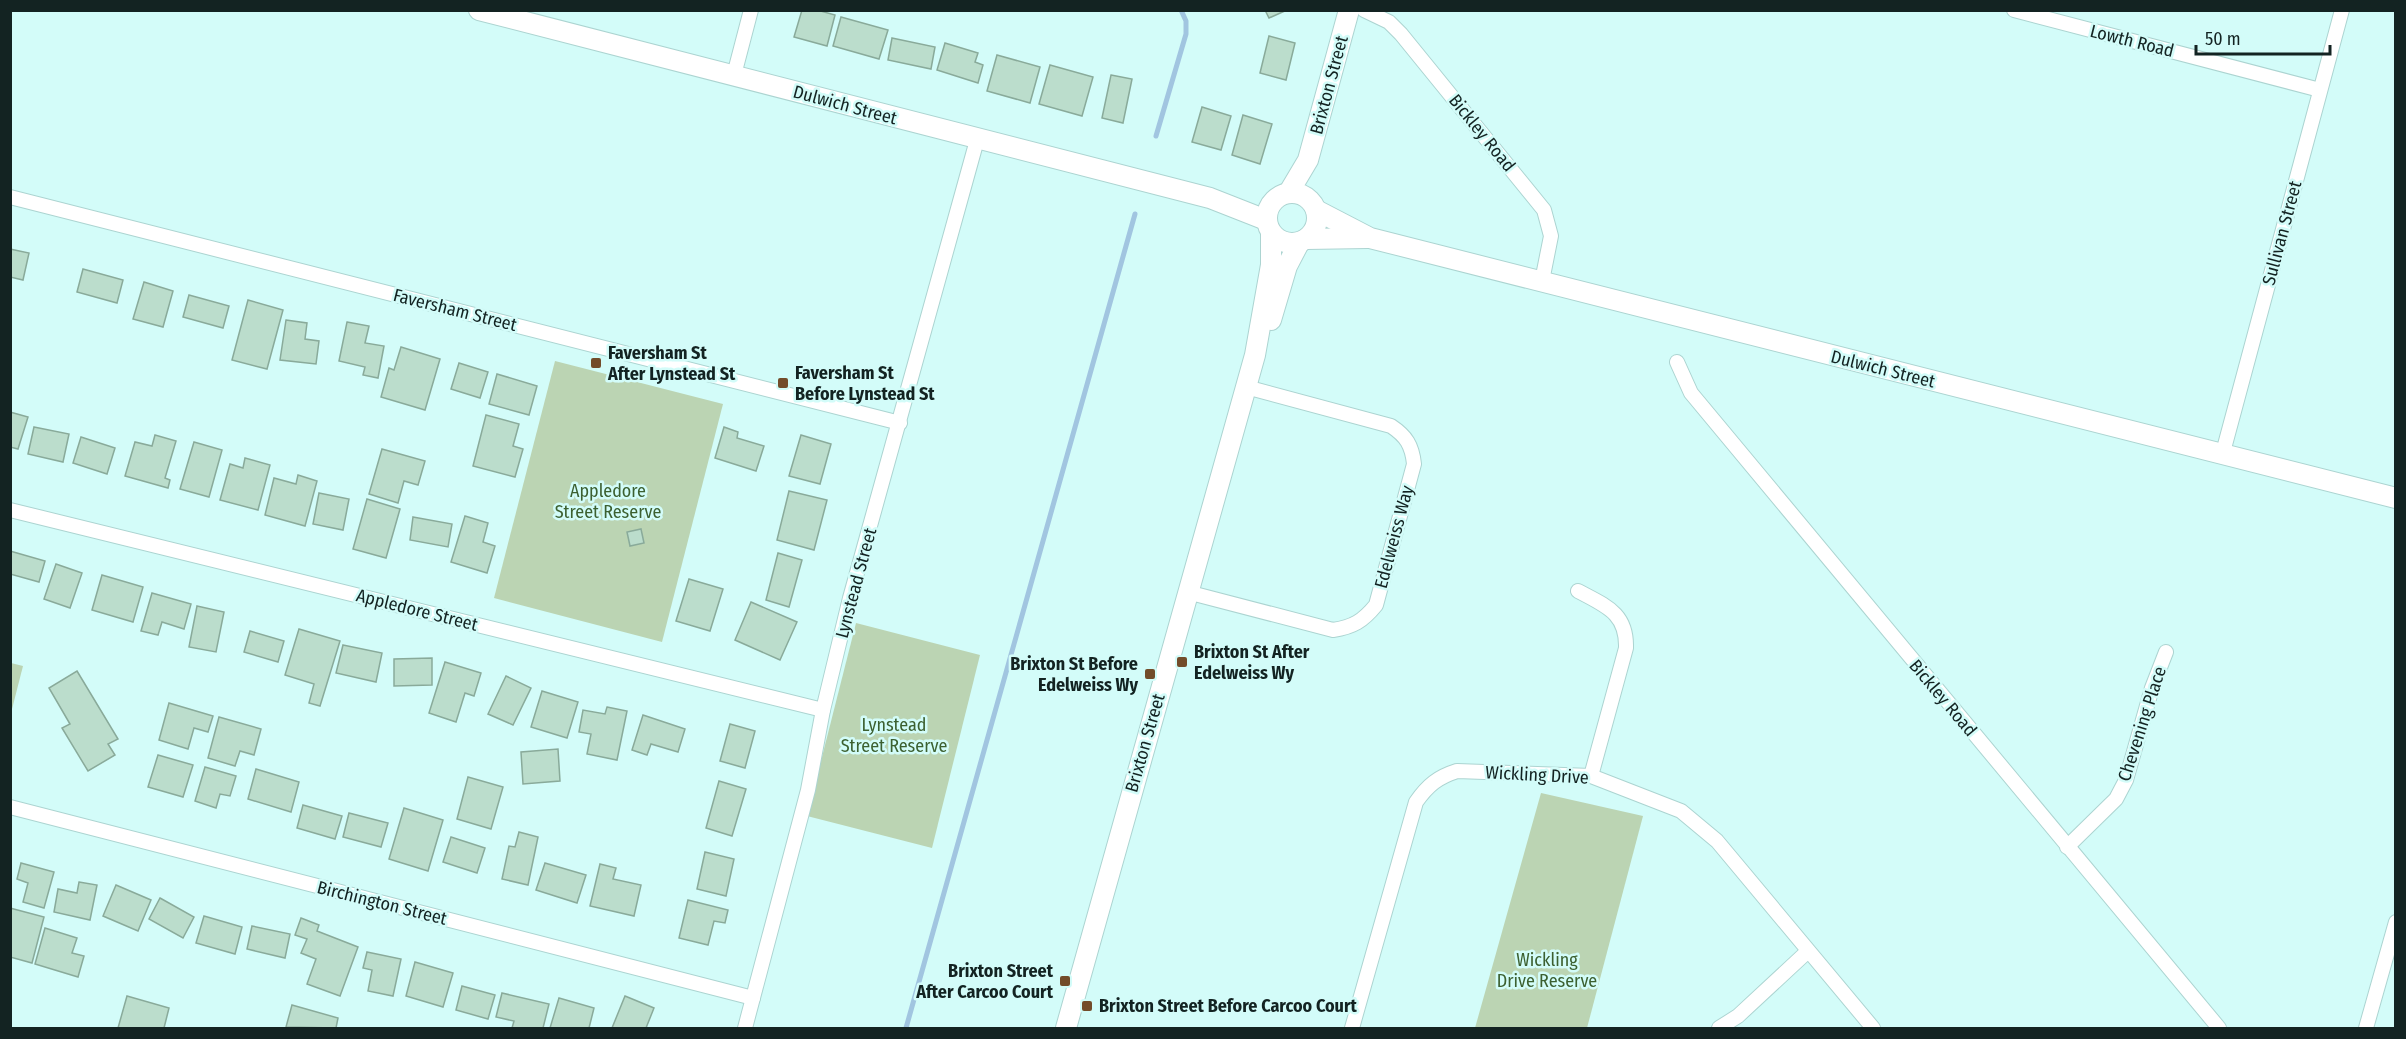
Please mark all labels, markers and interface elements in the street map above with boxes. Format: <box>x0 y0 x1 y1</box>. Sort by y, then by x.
scale bar <box>2196 18 2330 56</box>
street label: Lowth Road <box>2088 20 2176 62</box>
text: 50 m <box>2205 28 2241 50</box>
street label: Brixton Street <box>1305 33 1353 137</box>
street label: Dulwich Street <box>791 81 899 129</box>
street label: Bickley Road <box>1444 90 1520 176</box>
street label: Sullivan Street <box>2258 178 2306 287</box>
street label: Faversham Street <box>391 284 519 336</box>
place label: Faversham St After Lynstead St <box>607 342 736 385</box>
street label: Dulwich Street <box>1829 345 1937 393</box>
marker: Faversham St After Lynstead St <box>589 356 603 370</box>
place label: Faversham St Before Lynstead St <box>795 362 935 405</box>
marker: Faversham St Before Lynstead St <box>776 376 790 390</box>
park label: Appledore Street Reserve <box>555 480 661 523</box>
street label: Edelweiss Way <box>1370 483 1418 591</box>
street label: Lynstead Street <box>831 525 881 641</box>
street label: Appledore Street <box>354 584 480 636</box>
place label: Brixton St After Edelweiss Wy <box>1194 641 1310 684</box>
place label: Brixton St Before Edelweiss Wy <box>1010 653 1138 696</box>
marker: Brixton St After Edelweiss Wy <box>1175 655 1189 669</box>
street label: Bickley Road <box>1905 655 1981 741</box>
street label: Chevening Place <box>2113 664 2171 784</box>
marker: Brixton St Before Edelweiss Wy <box>1143 667 1157 681</box>
street label: Brixton Street <box>1120 691 1170 795</box>
park label: Lynstead Street Reserve <box>841 714 947 757</box>
street label: Wickling Drive <box>1485 761 1589 789</box>
street label: Birchington Street <box>315 876 449 930</box>
park label: Wickling Drive Reserve <box>1497 949 1597 992</box>
place label: Brixton Street After Carcoo Court <box>915 960 1054 1003</box>
marker: Brixton Street After Carcoo Court <box>1058 974 1072 988</box>
place label: Brixton Street Before Carcoo Court <box>1099 995 1357 1017</box>
marker: Brixton Street Before Carcoo Court <box>1080 999 1094 1013</box>

